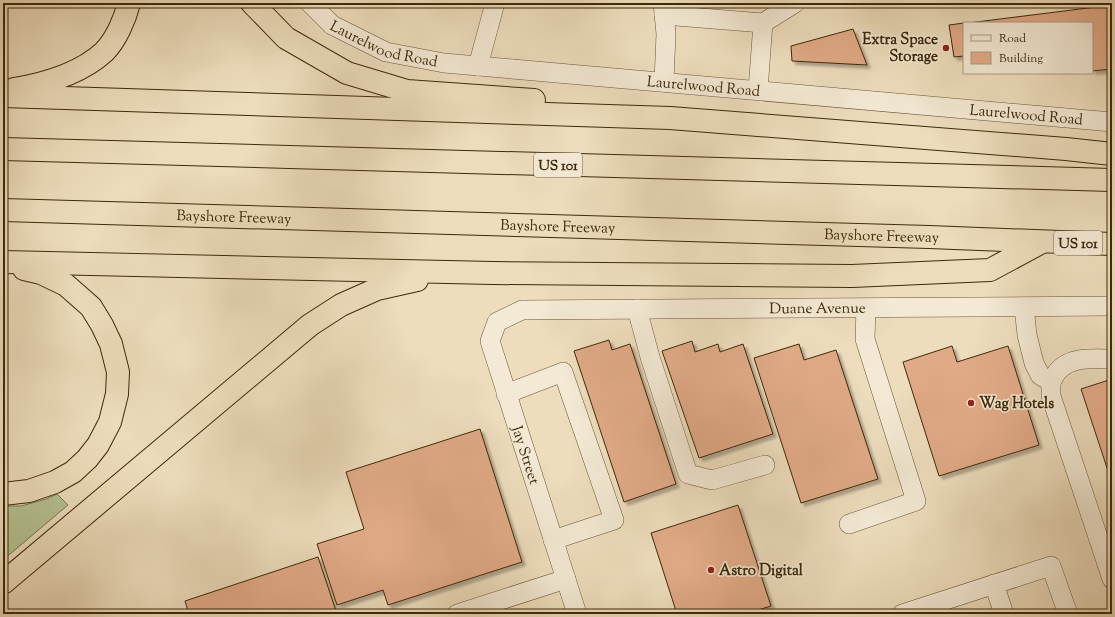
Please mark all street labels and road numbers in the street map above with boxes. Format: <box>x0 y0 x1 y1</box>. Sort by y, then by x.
street label: Laurelwood Road <box>326 17 440 74</box>
street label: Laurelwood Road <box>646 72 761 103</box>
street label: Laurelwood Road <box>969 100 1084 131</box>
road number: US 101 <box>534 153 582 177</box>
street label: Bayshore Freeway <box>176 206 292 230</box>
street label: Bayshore Freeway <box>500 216 616 240</box>
street label: Bayshore Freeway <box>824 225 940 249</box>
road number: US 101 <box>1054 231 1102 255</box>
street label: Duane Avenue <box>769 299 866 320</box>
street label: Jay Street <box>505 423 544 487</box>

